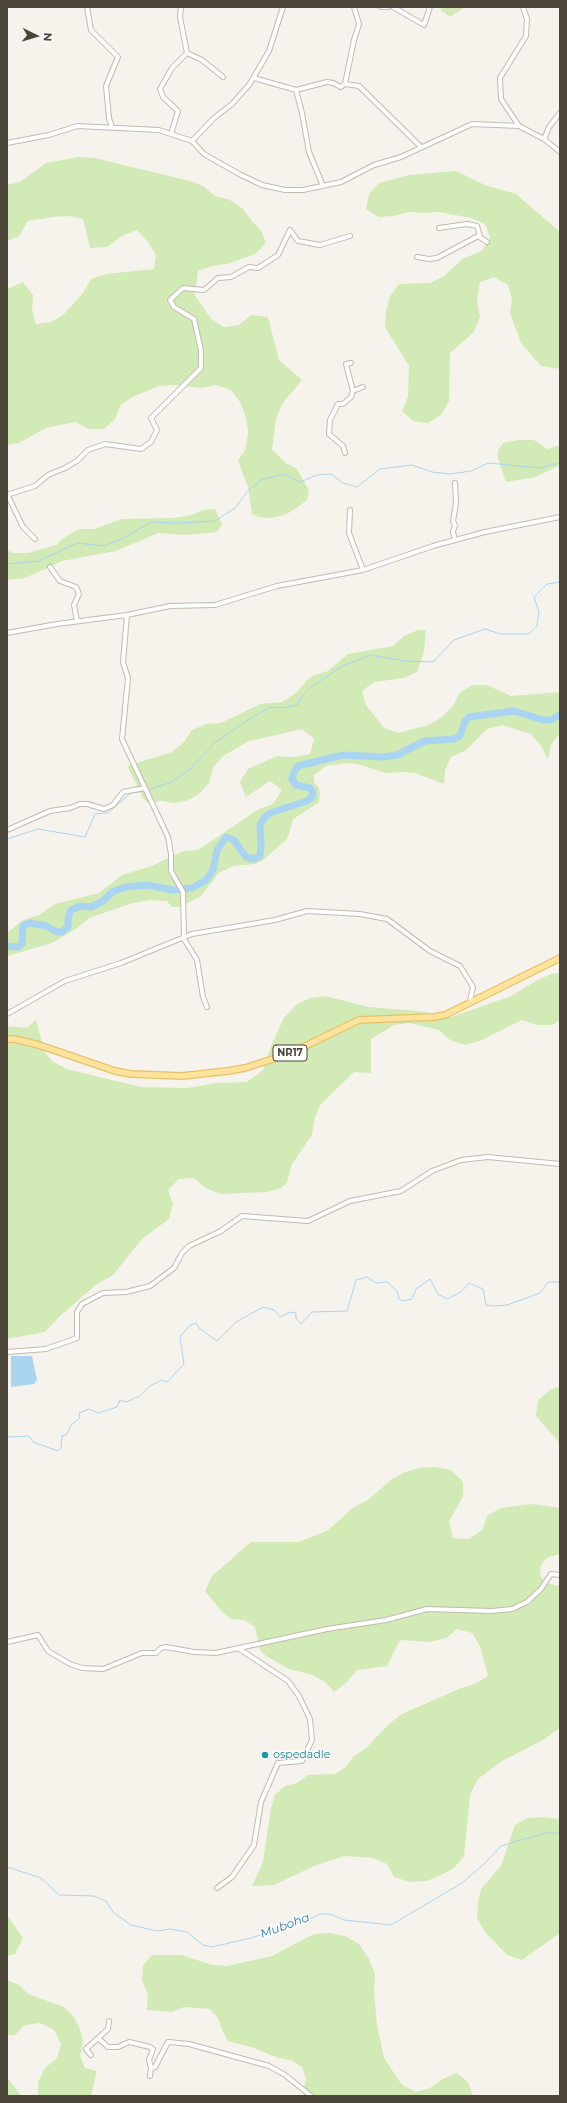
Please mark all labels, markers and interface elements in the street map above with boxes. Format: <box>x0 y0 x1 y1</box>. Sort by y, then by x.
north arrow <box>16 16 56 56</box>
text: N <box>41 32 55 42</box>
road number: NR17 <box>273 1045 307 1061</box>
place label: ospedadle <box>273 1748 330 1762</box>
marker: ospedadle <box>260 1750 270 1760</box>
water label: Muboha <box>258 1910 312 1942</box>

